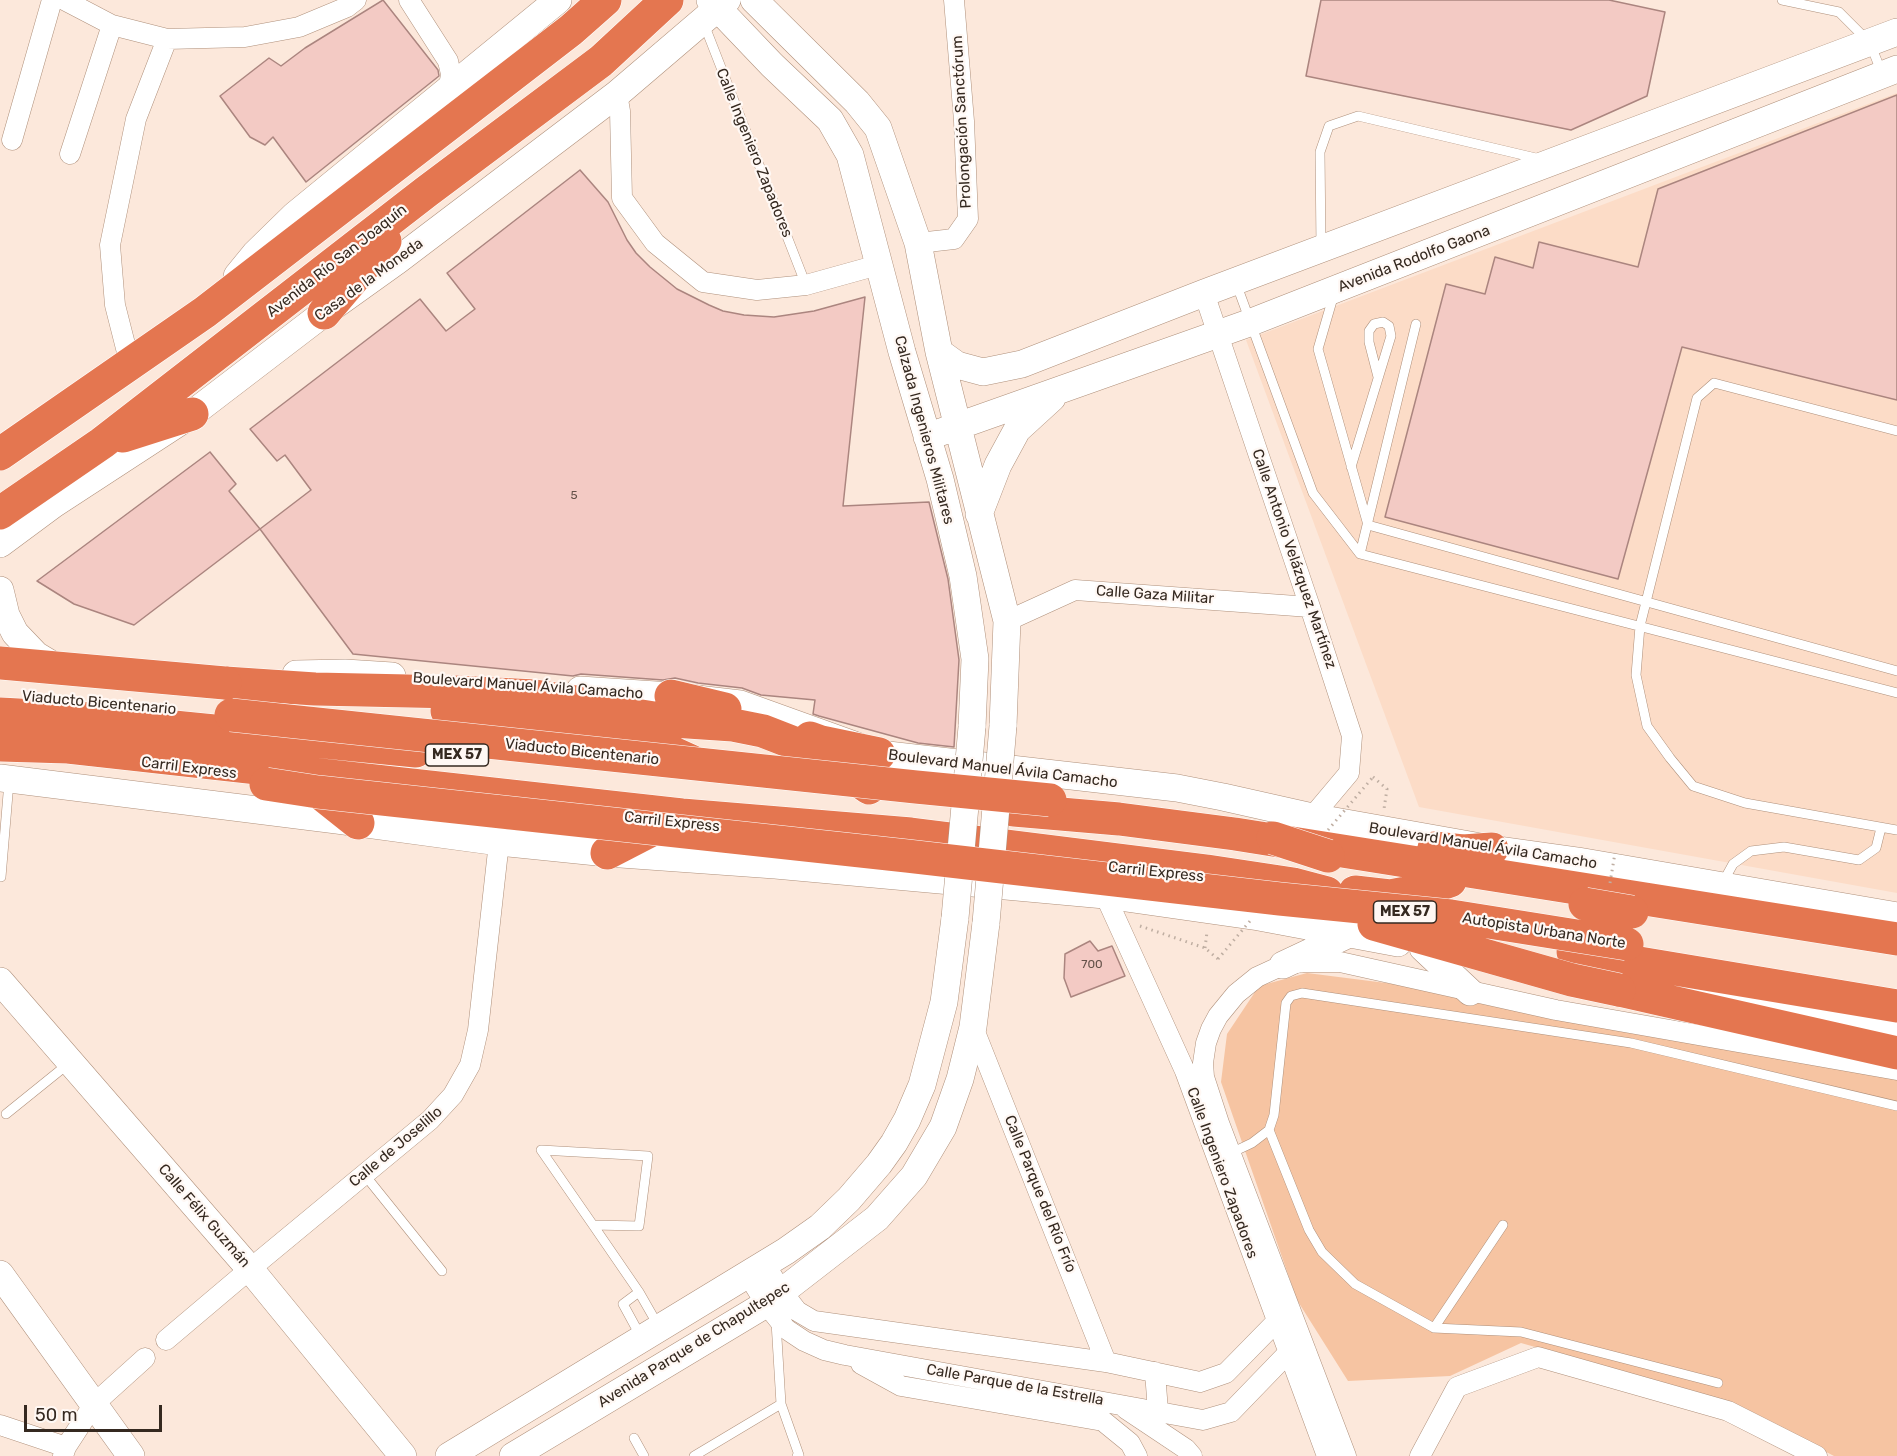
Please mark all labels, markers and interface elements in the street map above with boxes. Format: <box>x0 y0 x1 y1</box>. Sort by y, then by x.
street label: Prolongación Sanctórum <box>948 35 976 209</box>
street label: Calle Ingeniero Zapadores <box>712 66 796 240</box>
street label: Avenida Río San Joaquín <box>263 201 411 321</box>
street label: Avenida Rodolfo Gaona <box>1335 222 1493 296</box>
street label: Casa de la Moneda <box>311 235 427 325</box>
street label: Calzada Ingenieros Militares <box>890 334 958 526</box>
street label: Calle Antonio Velázquez Martínez <box>1248 447 1340 671</box>
house number: 5 <box>570 489 578 503</box>
street label: Calle Gaza Militar <box>1095 582 1215 608</box>
street label: Boulevard Manuel Ávila Camacho <box>412 669 644 703</box>
street label: Viaducto Bicentenario <box>21 687 177 719</box>
street label: Viaducto Bicentenario <box>504 735 660 769</box>
road number: MEX 57 <box>426 744 488 766</box>
street label: Boulevard Manuel Ávila Camacho <box>887 746 1119 792</box>
street label: Carril Express <box>140 753 238 783</box>
street label: Carril Express <box>623 808 721 836</box>
street label: Boulevard Manuel Ávila Camacho <box>1368 819 1598 873</box>
street label: Carril Express <box>1107 858 1205 886</box>
road number: MEX 57 <box>1374 901 1436 923</box>
street label: Autopista Urbana Norte <box>1461 909 1627 953</box>
house number: 700 <box>1081 958 1103 972</box>
street label: Calle Ingeniero Zapadores <box>1183 1085 1261 1261</box>
street label: Calle de Joselillo <box>346 1103 446 1191</box>
street label: Calle Parque del Río Frío <box>1000 1113 1080 1275</box>
street label: Calle Félix Guzmán <box>154 1161 254 1271</box>
street label: Avenida Parque de Chapultepec <box>595 1278 793 1412</box>
street label: Calle Parque de la Estrella <box>925 1361 1105 1409</box>
scale bar <box>27 1393 165 1431</box>
text: 50 m <box>35 1404 78 1426</box>

